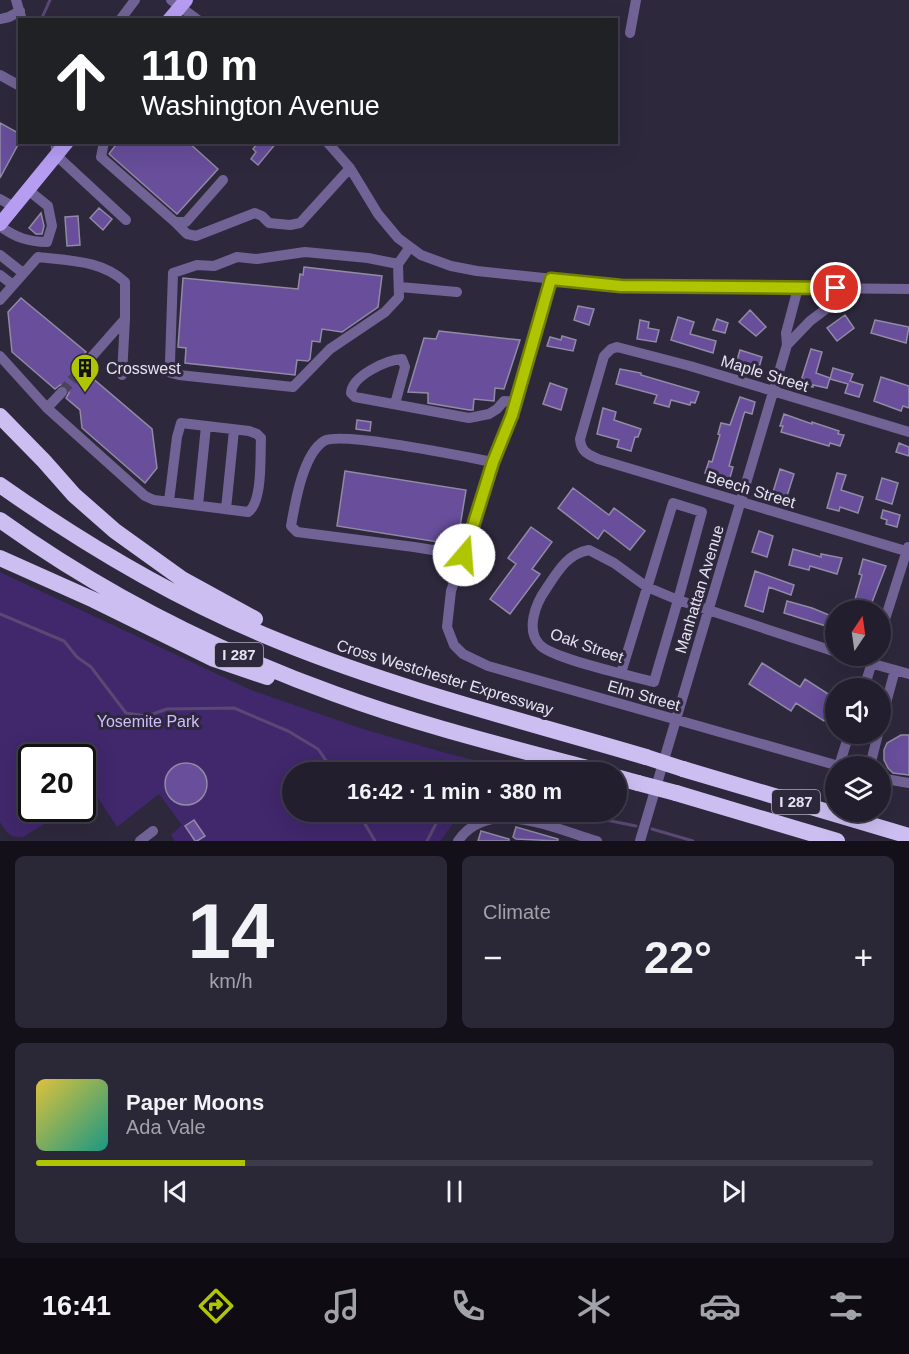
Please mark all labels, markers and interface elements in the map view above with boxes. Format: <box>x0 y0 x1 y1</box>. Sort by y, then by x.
icon: ahead <box>42 42 120 120</box>
text: 110 m <box>141 42 258 89</box>
text: Washington Avenue <box>141 91 380 121</box>
pin <box>810 262 861 313</box>
icon: arrive <box>819 271 852 304</box>
building icon: Crosswest <box>69 352 101 394</box>
street label: Maple Street <box>719 352 811 395</box>
place label: Crosswest <box>106 360 181 377</box>
street label: Beech Street <box>704 468 798 511</box>
position arrow <box>432 523 496 587</box>
street label: Manhattan Avenue <box>672 523 727 655</box>
north arrow <box>825 600 891 666</box>
map controls <box>825 600 891 822</box>
street label: Oak Street <box>548 625 626 666</box>
street label: Cross Westchester Expressway <box>335 636 555 719</box>
road number: I 287 <box>215 643 263 667</box>
street label: Elm Street <box>606 677 683 714</box>
button: sound <box>825 678 891 744</box>
park label: Yosemite Park <box>97 713 200 730</box>
speed limit sign: 20 <box>18 744 96 822</box>
button: layers <box>825 756 891 822</box>
text: 16:42 · 1 min · 380 m <box>347 779 562 804</box>
road number: I 287 <box>772 790 820 814</box>
text: 14 <box>188 887 274 975</box>
text: Climate <box>483 901 551 923</box>
text: 22° <box>644 932 712 983</box>
text: − <box>483 939 502 976</box>
text: + <box>854 939 873 976</box>
text: km/h <box>209 970 253 992</box>
text: Paper Moons <box>126 1090 264 1115</box>
text: Ada Vale <box>126 1116 206 1138</box>
icon: previous <box>159 1175 192 1208</box>
icon: pause <box>438 1175 471 1208</box>
icon: next <box>717 1175 750 1208</box>
icon: directions <box>195 1285 237 1327</box>
icon: music <box>321 1285 363 1327</box>
icon: phone <box>447 1285 489 1327</box>
icon: climate <box>573 1285 615 1327</box>
icon: car <box>699 1285 741 1327</box>
icon: filters <box>825 1285 867 1327</box>
text: 16:41 <box>42 1291 111 1321</box>

